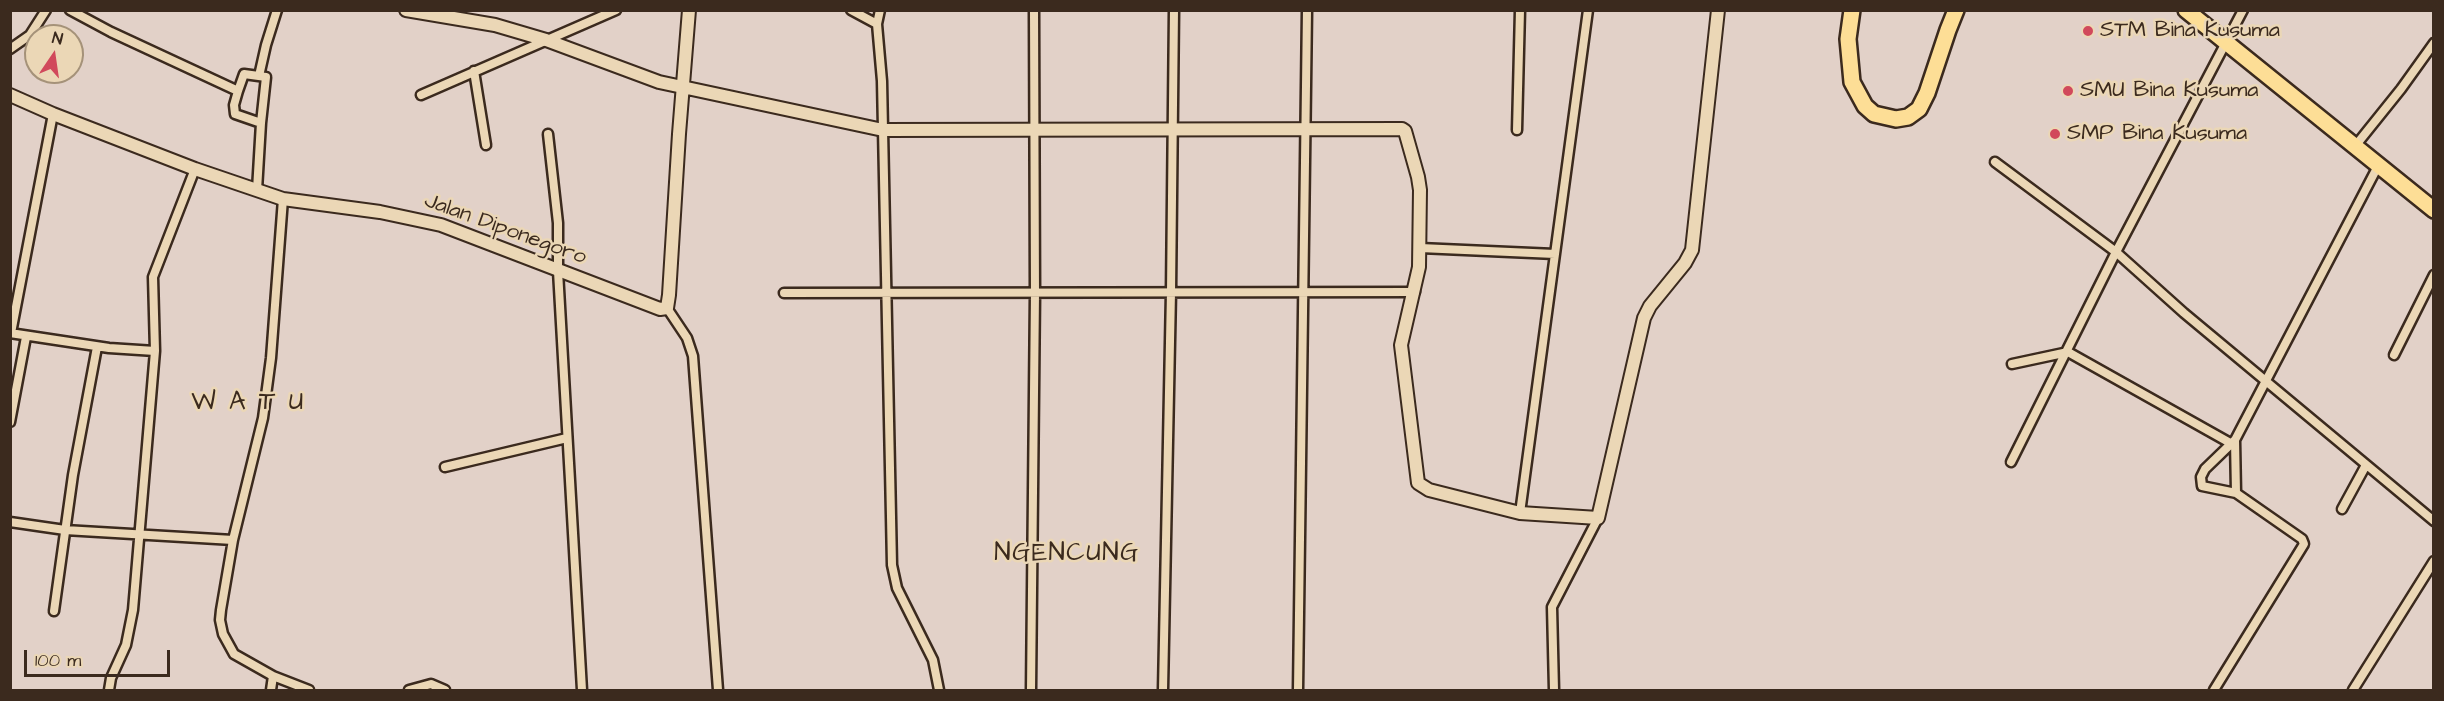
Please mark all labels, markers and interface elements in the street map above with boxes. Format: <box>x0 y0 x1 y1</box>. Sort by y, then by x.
place label: STM Bina Kusuma <box>2100 18 2280 44</box>
north arrow <box>24 24 84 84</box>
marker: STM Bina Kusuma <box>2081 24 2095 38</box>
text: N <box>50 27 65 50</box>
place label: SMU Bina Kusuma <box>2080 78 2258 104</box>
marker: SMU Bina Kusuma <box>2061 84 2075 98</box>
place label: SMP Bina Kusuma <box>2067 121 2247 147</box>
marker: SMP Bina Kusuma <box>2048 127 2062 141</box>
street label: Jalan Diponegoro <box>420 188 590 272</box>
district label: W A T U <box>191 388 305 420</box>
district label: NGENCUNG <box>994 539 1140 571</box>
scale bar <box>27 638 172 676</box>
text: 100 m <box>35 648 81 673</box>

